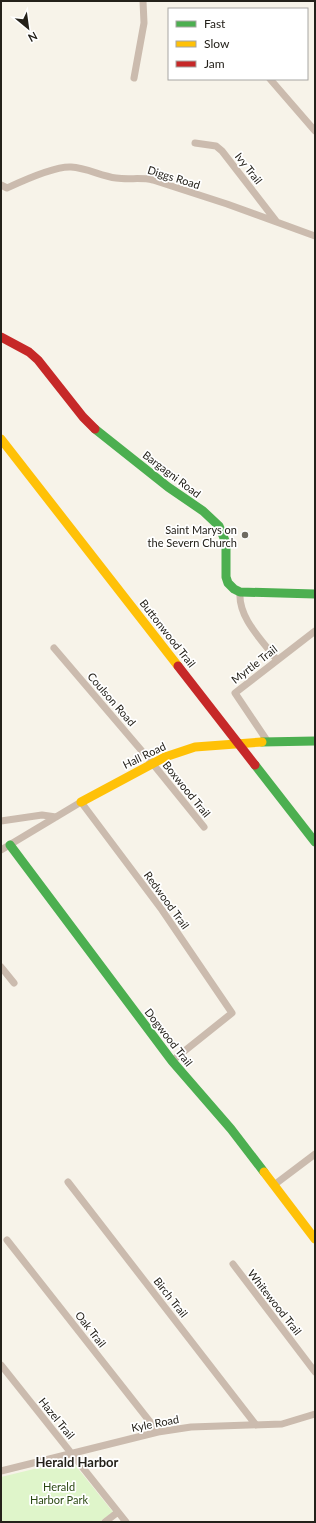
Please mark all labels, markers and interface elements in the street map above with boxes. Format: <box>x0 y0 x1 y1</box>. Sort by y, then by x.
north arrow <box>8 8 48 48</box>
legend <box>168 8 308 80</box>
text: Fast <box>204 16 226 31</box>
text: N <box>26 29 40 45</box>
text: Slow <box>204 36 230 51</box>
text: Jam <box>204 56 225 71</box>
street label: Ivy Trail <box>233 150 265 186</box>
street label: Diggs Road <box>146 163 202 191</box>
street label: Bargagni Road <box>140 448 204 500</box>
place label: Saint Marys on the Severn Church <box>148 523 237 549</box>
marker: Saint Marys on the Severn Church <box>240 530 250 540</box>
street label: Buttonwood Trail <box>137 596 199 670</box>
street label: Myrtle Trail <box>229 642 279 686</box>
street label: Coulson Road <box>85 670 139 728</box>
street label: Hall Road <box>120 739 168 771</box>
street label: Boxwood Trail <box>161 758 213 820</box>
street label: Redwood Trail <box>142 869 192 931</box>
street label: Dogwood Trail <box>142 1005 196 1069</box>
street label: Whitewood Trail <box>245 1267 305 1337</box>
street label: Birch Trail <box>151 1274 191 1320</box>
street label: Oak Trail <box>73 1308 109 1350</box>
street label: Hazel Trail <box>36 1395 78 1441</box>
street label: Kyle Road <box>130 1412 180 1434</box>
district label: Herald Harbor <box>36 1454 119 1470</box>
park label: Herald Harbor Park <box>30 1480 88 1506</box>

